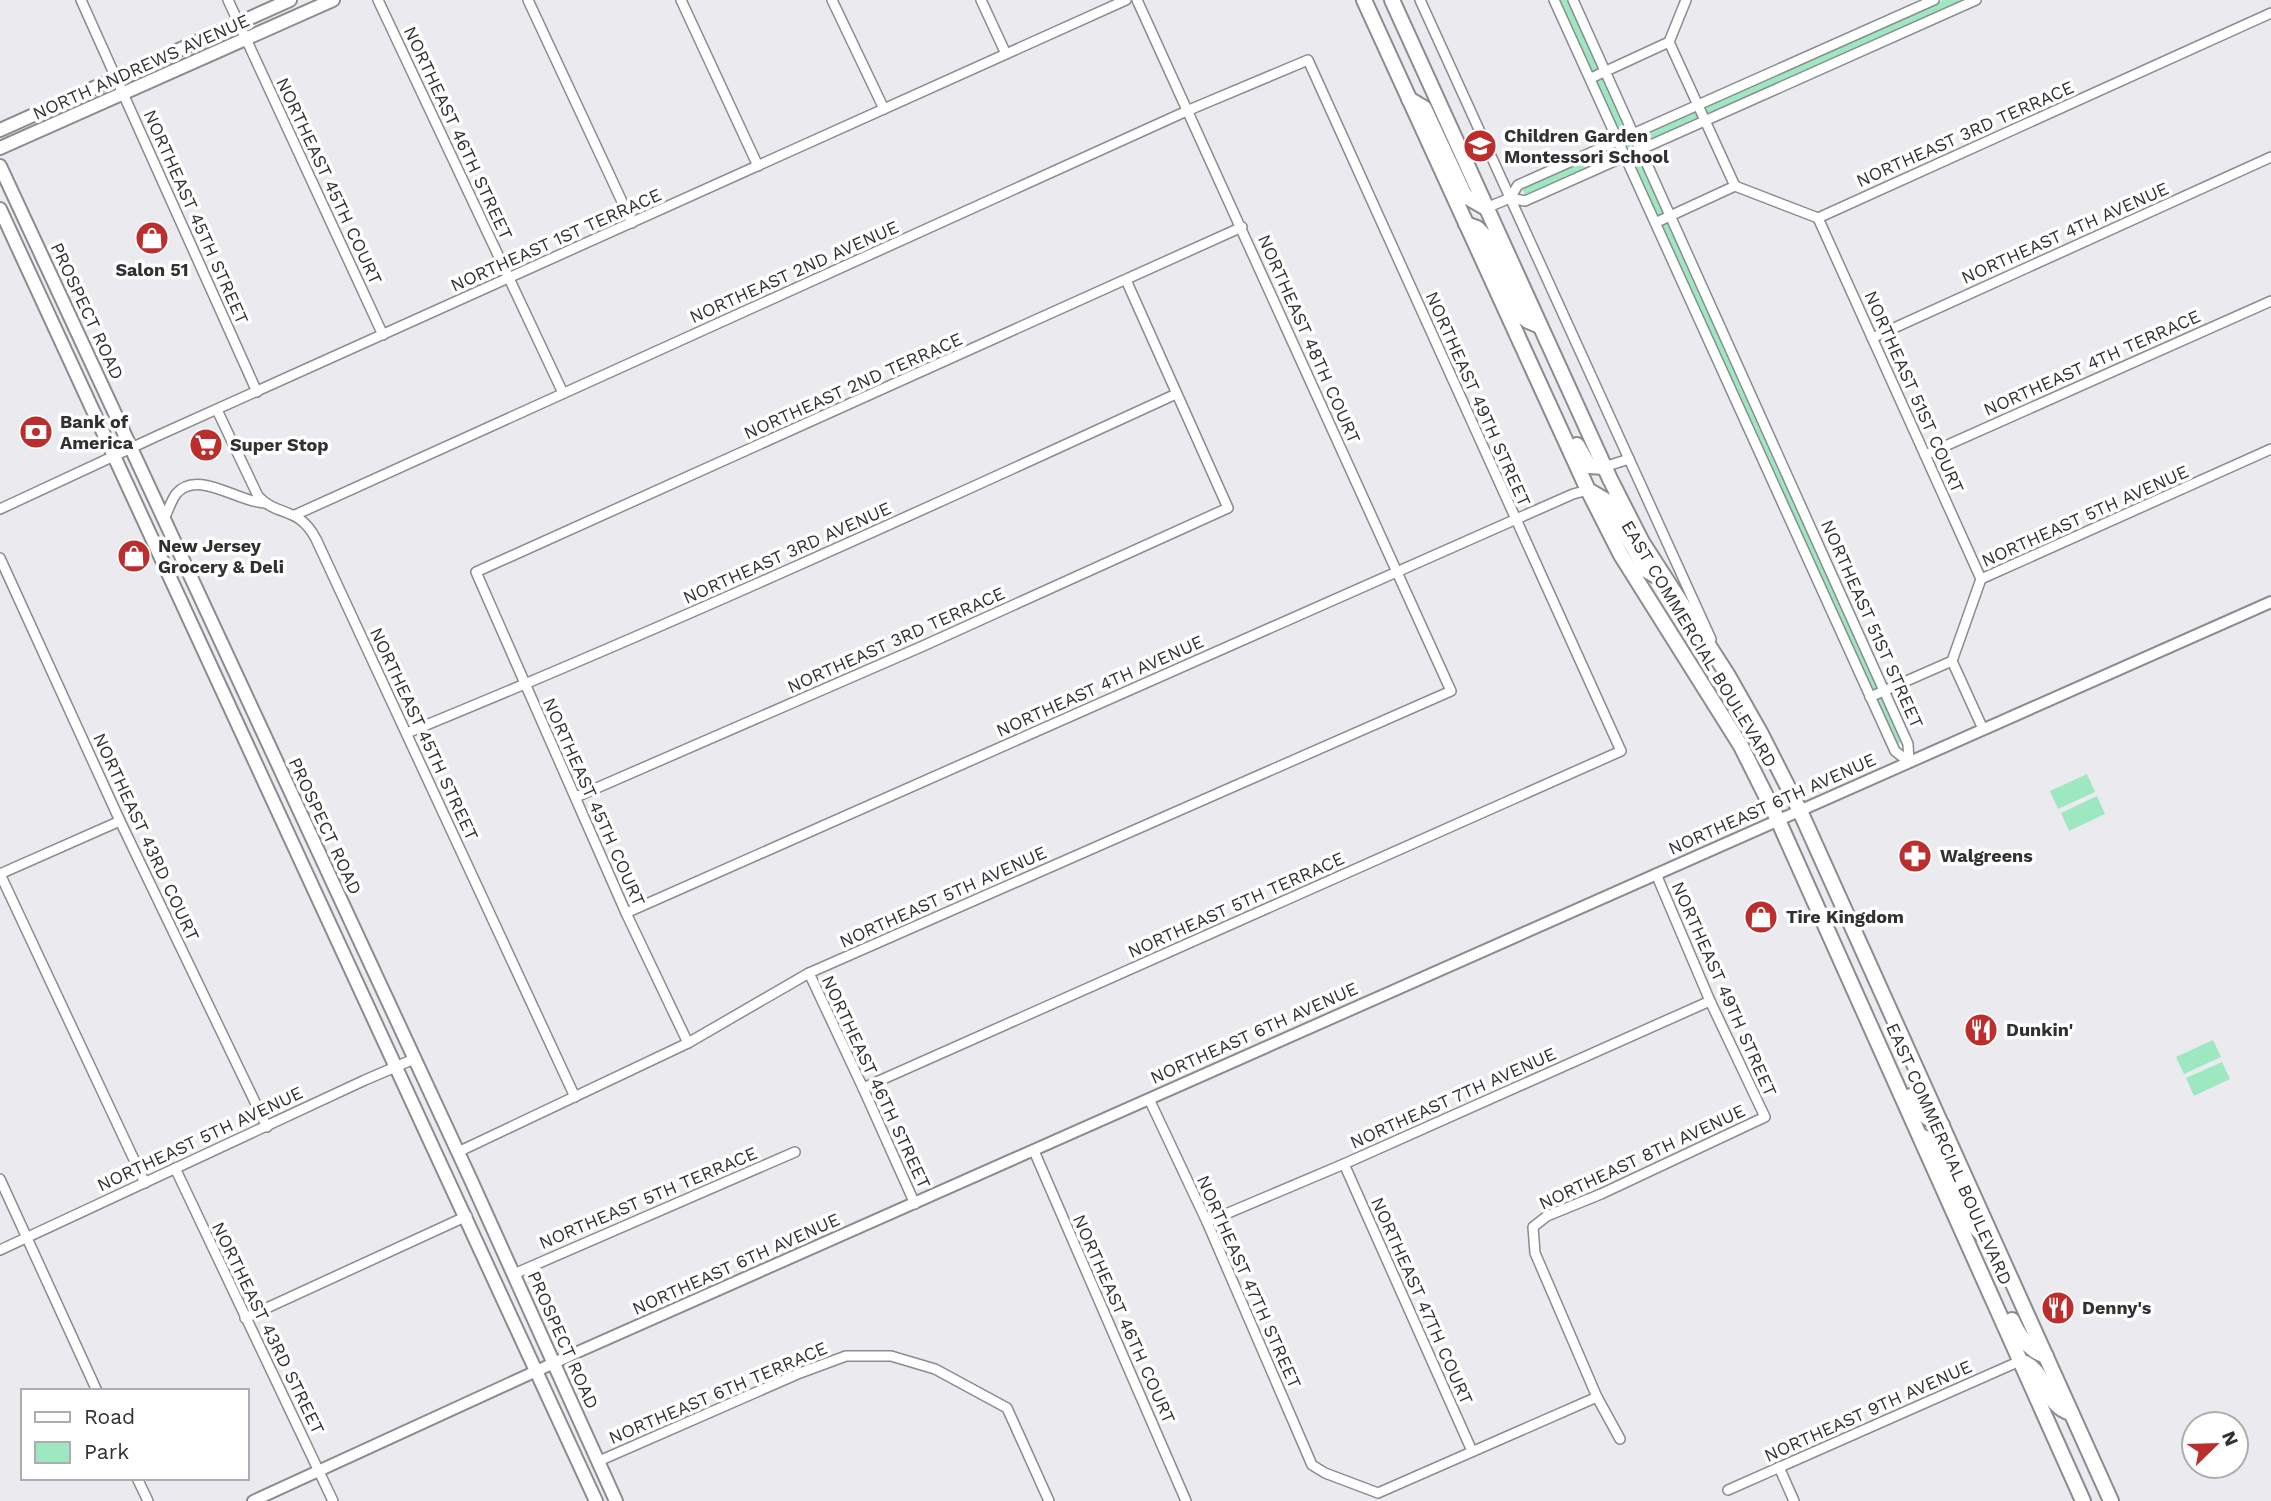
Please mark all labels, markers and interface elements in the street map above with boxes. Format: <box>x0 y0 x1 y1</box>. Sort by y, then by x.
street label: NORTH ANDREWS AVENUE <box>29 9 252 124</box>
street label: NORTHEAST 46TH STREET <box>400 23 517 243</box>
street label: NORTHEAST 45TH COURT <box>272 74 387 288</box>
street label: NORTHEAST 3RD TERRACE <box>1853 76 2077 191</box>
street label: NORTHEAST 45TH STREET <box>140 106 253 327</box>
place label: Children Garden Montessori School <box>1504 125 1669 167</box>
school or university icon: Children Garden Montessori School <box>1461 127 1499 165</box>
street label: NORTHEAST 4TH AVENUE <box>1958 177 2172 288</box>
street label: NORTHEAST 1ST TERRACE <box>447 183 664 296</box>
street label: NORTHEAST 2ND AVENUE <box>686 216 902 327</box>
shop icon: Salon 51 <box>133 219 171 257</box>
street label: NORTHEAST 48TH COURT <box>1254 231 1365 447</box>
street label: PROSPECT ROAD <box>47 239 128 383</box>
place label: Salon 51 <box>115 259 189 280</box>
street label: NORTHEAST 51ST COURT <box>1860 287 1969 496</box>
street label: NORTHEAST 49TH STREET <box>1421 288 1535 510</box>
street label: NORTHEAST 4TH TERRACE <box>1980 305 2203 420</box>
street label: NORTHEAST 2ND TERRACE <box>740 328 965 443</box>
place label: Bank of America <box>60 411 134 453</box>
bank icon: Bank of America <box>17 413 55 451</box>
supermarket icon: Super Stop <box>187 426 225 464</box>
place label: Super Stop <box>230 434 329 455</box>
street label: NORTHEAST 5TH AVENUE <box>1978 460 2192 571</box>
street label: NORTHEAST 3RD AVENUE <box>680 497 894 608</box>
street label: NORTHEAST 51ST STREET <box>1817 516 1928 731</box>
street label: EAST COMMERCIAL BOULEVARD <box>1617 517 1782 771</box>
place label: New Jersey Grocery & Deli <box>158 535 284 577</box>
shop icon: New Jersey Grocery & Deli <box>115 537 153 575</box>
street label: NORTHEAST 3RD TERRACE <box>784 582 1008 697</box>
street label: NORTHEAST 45TH STREET <box>366 624 483 844</box>
street label: NORTHEAST 4TH AVENUE <box>993 630 1207 741</box>
street label: NORTHEAST 45TH COURT <box>539 694 650 909</box>
street label: NORTHEAST 43RD COURT <box>89 730 204 944</box>
street label: NORTHEAST 6TH AVENUE <box>1665 748 1879 859</box>
street label: PROSPECT ROAD <box>285 754 366 898</box>
pharmacy icon: Walgreens <box>1896 837 1934 875</box>
street label: NORTHEAST 5TH AVENUE <box>836 841 1050 952</box>
place label: Walgreens <box>1940 845 2033 866</box>
street label: NORTHEAST 5TH TERRACE <box>1124 847 1347 962</box>
street label: NORTHEAST 49TH STREET <box>1667 878 1781 1100</box>
shop icon: Tire Kingdom <box>1742 898 1780 936</box>
place label: Tire Kingdom <box>1786 906 1904 927</box>
street label: NORTHEAST 46TH STREET <box>818 972 935 1192</box>
street label: NORTHEAST 6TH AVENUE <box>1147 977 1361 1088</box>
restaurant icon: Dunkin' <box>1962 1011 2000 1049</box>
place label: Dunkin' <box>2006 1019 2073 1040</box>
street label: EAST COMMERCIAL BOULEVARD <box>1882 1020 2017 1288</box>
street label: NORTHEAST 7TH AVENUE <box>1346 1043 1559 1153</box>
street label: NORTHEAST 5TH AVENUE <box>94 1082 306 1195</box>
street label: NORTHEAST 8TH AVENUE <box>1535 1099 1748 1214</box>
street label: NORTHEAST 5TH TERRACE <box>536 1142 760 1253</box>
street label: NORTHEAST 47TH STREET <box>1193 1172 1306 1392</box>
street label: NORTHEAST 47TH COURT <box>1367 1194 1478 1408</box>
street label: NORTHEAST 6TH AVENUE <box>629 1208 843 1319</box>
street label: NORTHEAST 46TH COURT <box>1069 1211 1180 1427</box>
street label: NORTHEAST 43RD STREET <box>208 1218 329 1437</box>
street label: PROSPECT ROAD <box>524 1268 603 1412</box>
restaurant icon: Denny's <box>2039 1289 2077 1327</box>
place label: Denny's <box>2082 1297 2152 1318</box>
street label: NORTHEAST 6TH TERRACE <box>605 1337 830 1448</box>
street label: NORTHEAST 9TH AVENUE <box>1761 1355 1975 1466</box>
legend <box>21 1389 248 1480</box>
text: Road <box>84 1404 135 1429</box>
north arrow <box>2180 1410 2250 1480</box>
text: N <box>2217 1428 2244 1450</box>
text: Park <box>84 1439 129 1464</box>

